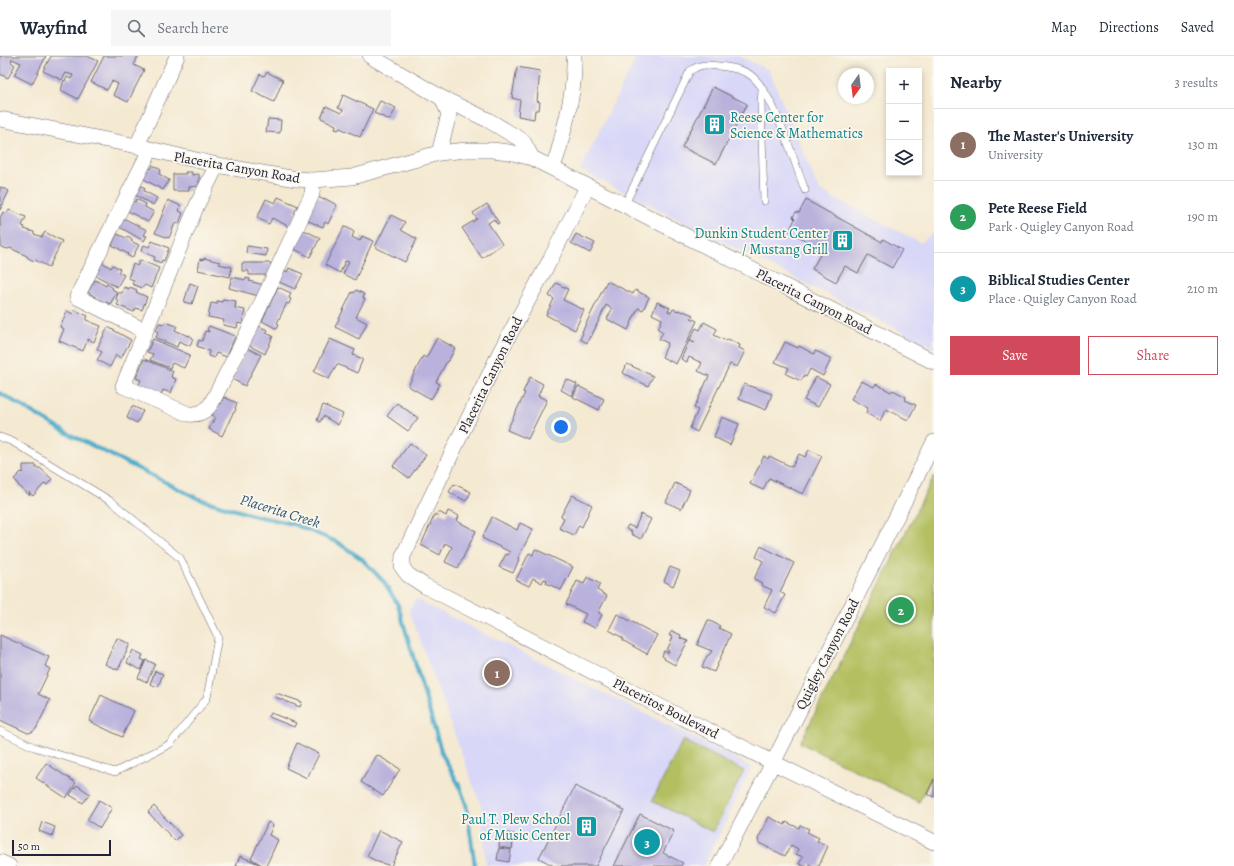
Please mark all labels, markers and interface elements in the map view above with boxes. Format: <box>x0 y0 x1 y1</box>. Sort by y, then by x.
search box <box>111 10 391 46</box>
text: Wayfind <box>20 15 87 41</box>
icon: search <box>125 17 147 39</box>
text: Search here <box>157 18 229 38</box>
text: Map <box>1051 18 1077 37</box>
text: Directions <box>1099 18 1159 37</box>
text: Saved <box>1181 18 1214 37</box>
north arrow <box>838 68 874 104</box>
map controls <box>886 68 922 176</box>
button: + <box>886 68 922 104</box>
text: Nearby <box>950 71 1001 94</box>
text: 3 results <box>1174 74 1218 91</box>
button: − <box>886 104 922 140</box>
place label: Reese Center for Science & Mathematics <box>730 108 863 143</box>
building icon: Reese Center for Science & Mathematics <box>702 112 728 138</box>
text: The Master's University <box>988 126 1133 146</box>
text: 1 <box>961 136 965 153</box>
text: 130 m <box>1188 136 1218 153</box>
button: layers <box>886 140 922 176</box>
text: University <box>988 146 1043 163</box>
street label: Placerita Canyon Road <box>172 147 302 188</box>
text: Pete Reese Field <box>988 198 1087 218</box>
text: 2 <box>960 208 966 225</box>
text: 190 m <box>1187 208 1218 225</box>
text: Park · Quigley Canyon Road <box>988 218 1134 235</box>
place label: Dunkin Student Center / Mustang Grill <box>694 224 829 259</box>
building icon: Dunkin Student Center / Mustang Grill <box>830 228 856 254</box>
street label: Placerita Canyon Road <box>752 264 876 339</box>
text: Biblical Studies Center <box>988 270 1130 290</box>
text: 3 <box>960 280 966 297</box>
text: 210 m <box>1187 280 1218 297</box>
text: Place · Quigley Canyon Road <box>988 290 1137 307</box>
street label: Placerita Canyon Road <box>454 313 527 437</box>
button: Save <box>950 336 1080 375</box>
button: Share <box>1088 336 1218 375</box>
your location <box>551 417 571 437</box>
water label: Placerita Creek <box>237 489 323 533</box>
street label: Quigley Canyon Road <box>791 595 864 713</box>
pin: 2 <box>888 595 914 625</box>
pin: 1 <box>484 658 510 688</box>
street label: Placeritos Boulevard <box>609 673 722 744</box>
place label: Paul T. Plew School of Music Center <box>461 810 571 845</box>
building icon: Paul T. Plew School of Music Center <box>573 814 599 840</box>
pin: 3 <box>634 827 660 857</box>
scale bar <box>12 838 111 857</box>
text: 50 m <box>18 839 40 854</box>

